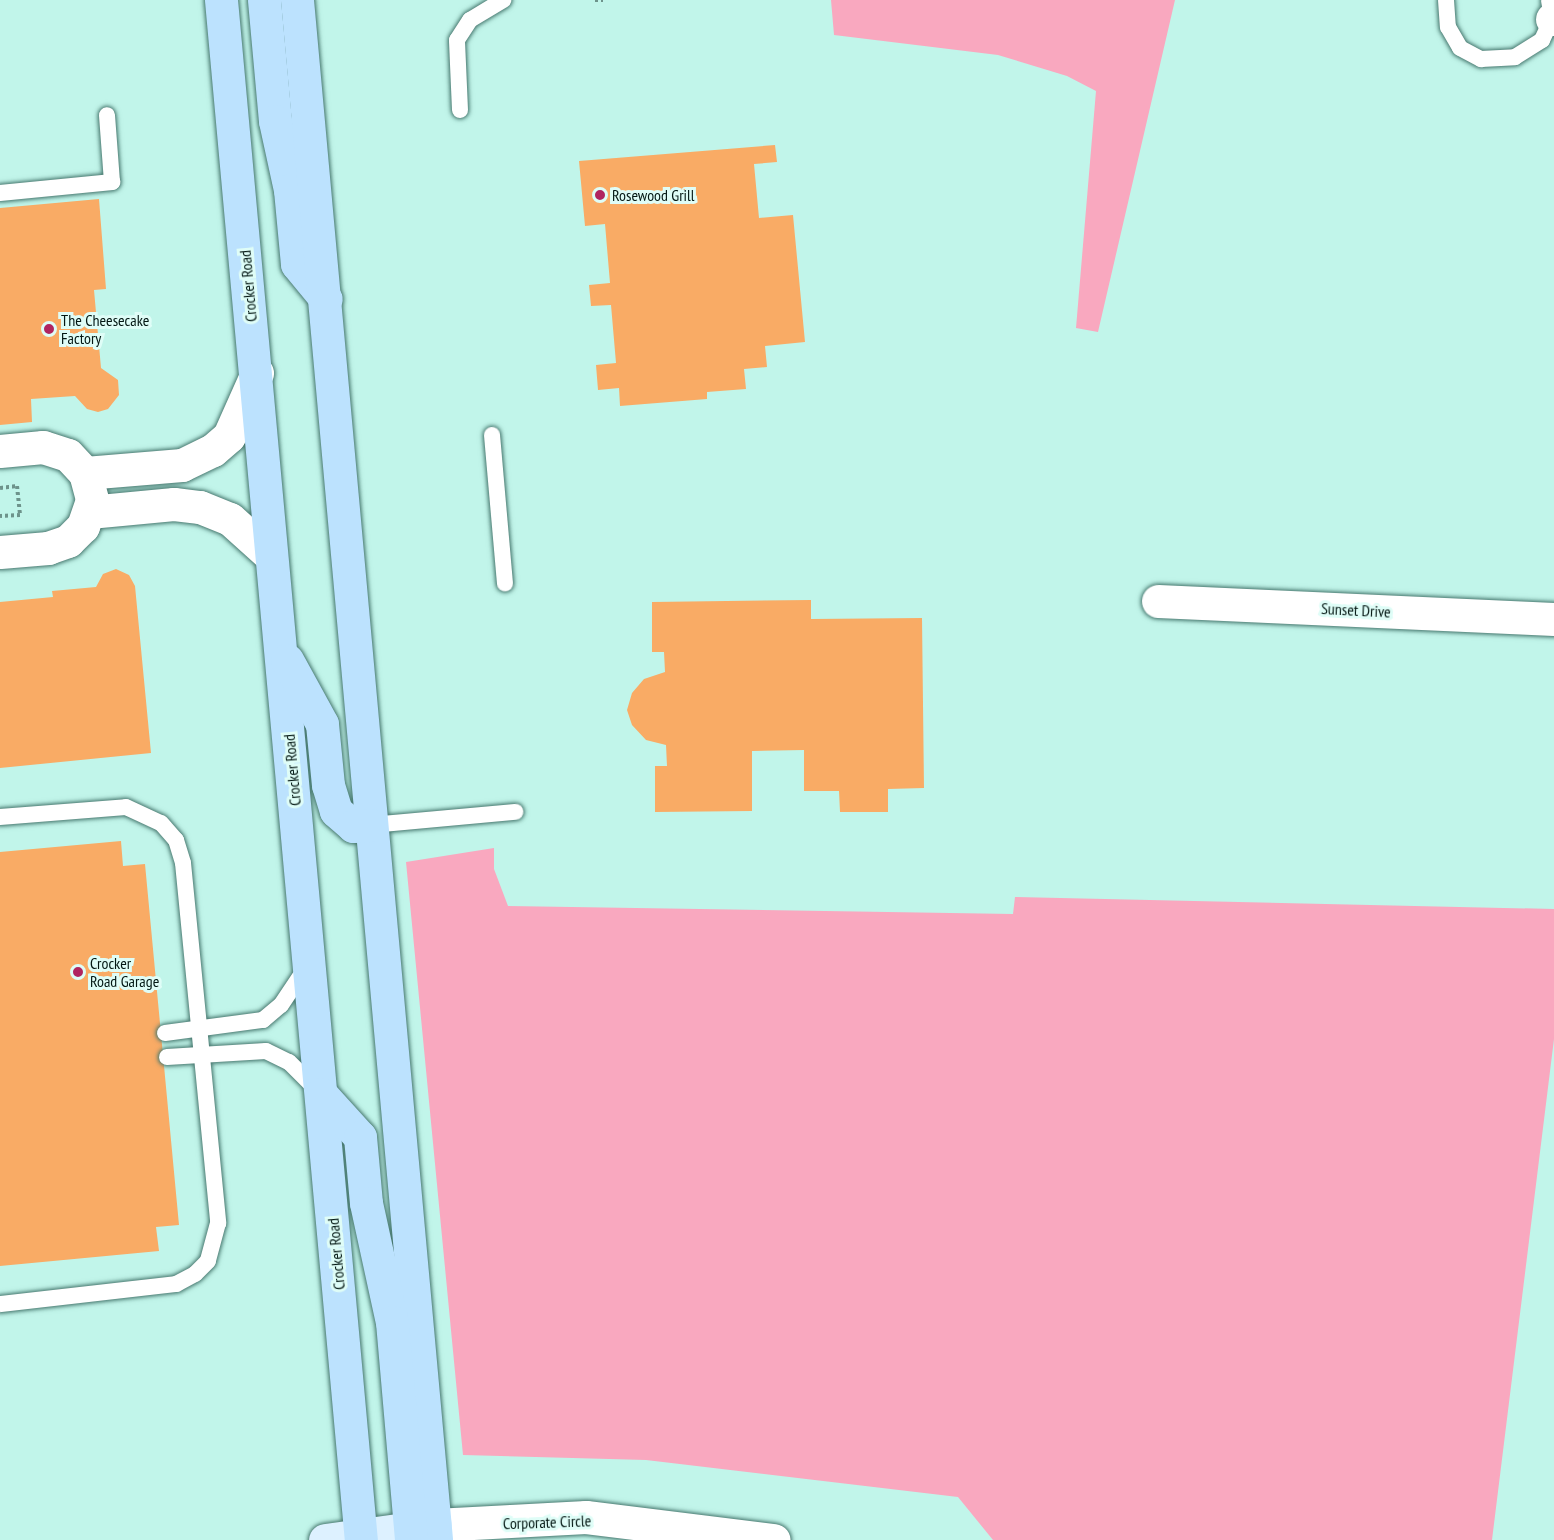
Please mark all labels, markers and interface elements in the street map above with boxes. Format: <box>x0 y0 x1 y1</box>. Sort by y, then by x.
place label: Rosewood Grill <box>612 185 694 205</box>
marker: Rosewood Grill <box>593 188 607 202</box>
street label: Crocker Road <box>235 249 261 323</box>
place label: The Cheesecake Factory <box>61 310 149 348</box>
marker: The Cheesecake Factory <box>42 322 56 336</box>
street label: Sunset Drive <box>1321 599 1391 621</box>
street label: Crocker Road <box>279 733 305 807</box>
place label: Crocker Road Garage <box>90 953 159 991</box>
marker: Crocker Road Garage <box>71 965 85 979</box>
street label: Crocker Road <box>323 1217 349 1291</box>
street label: Corporate Circle <box>503 1511 591 1533</box>

